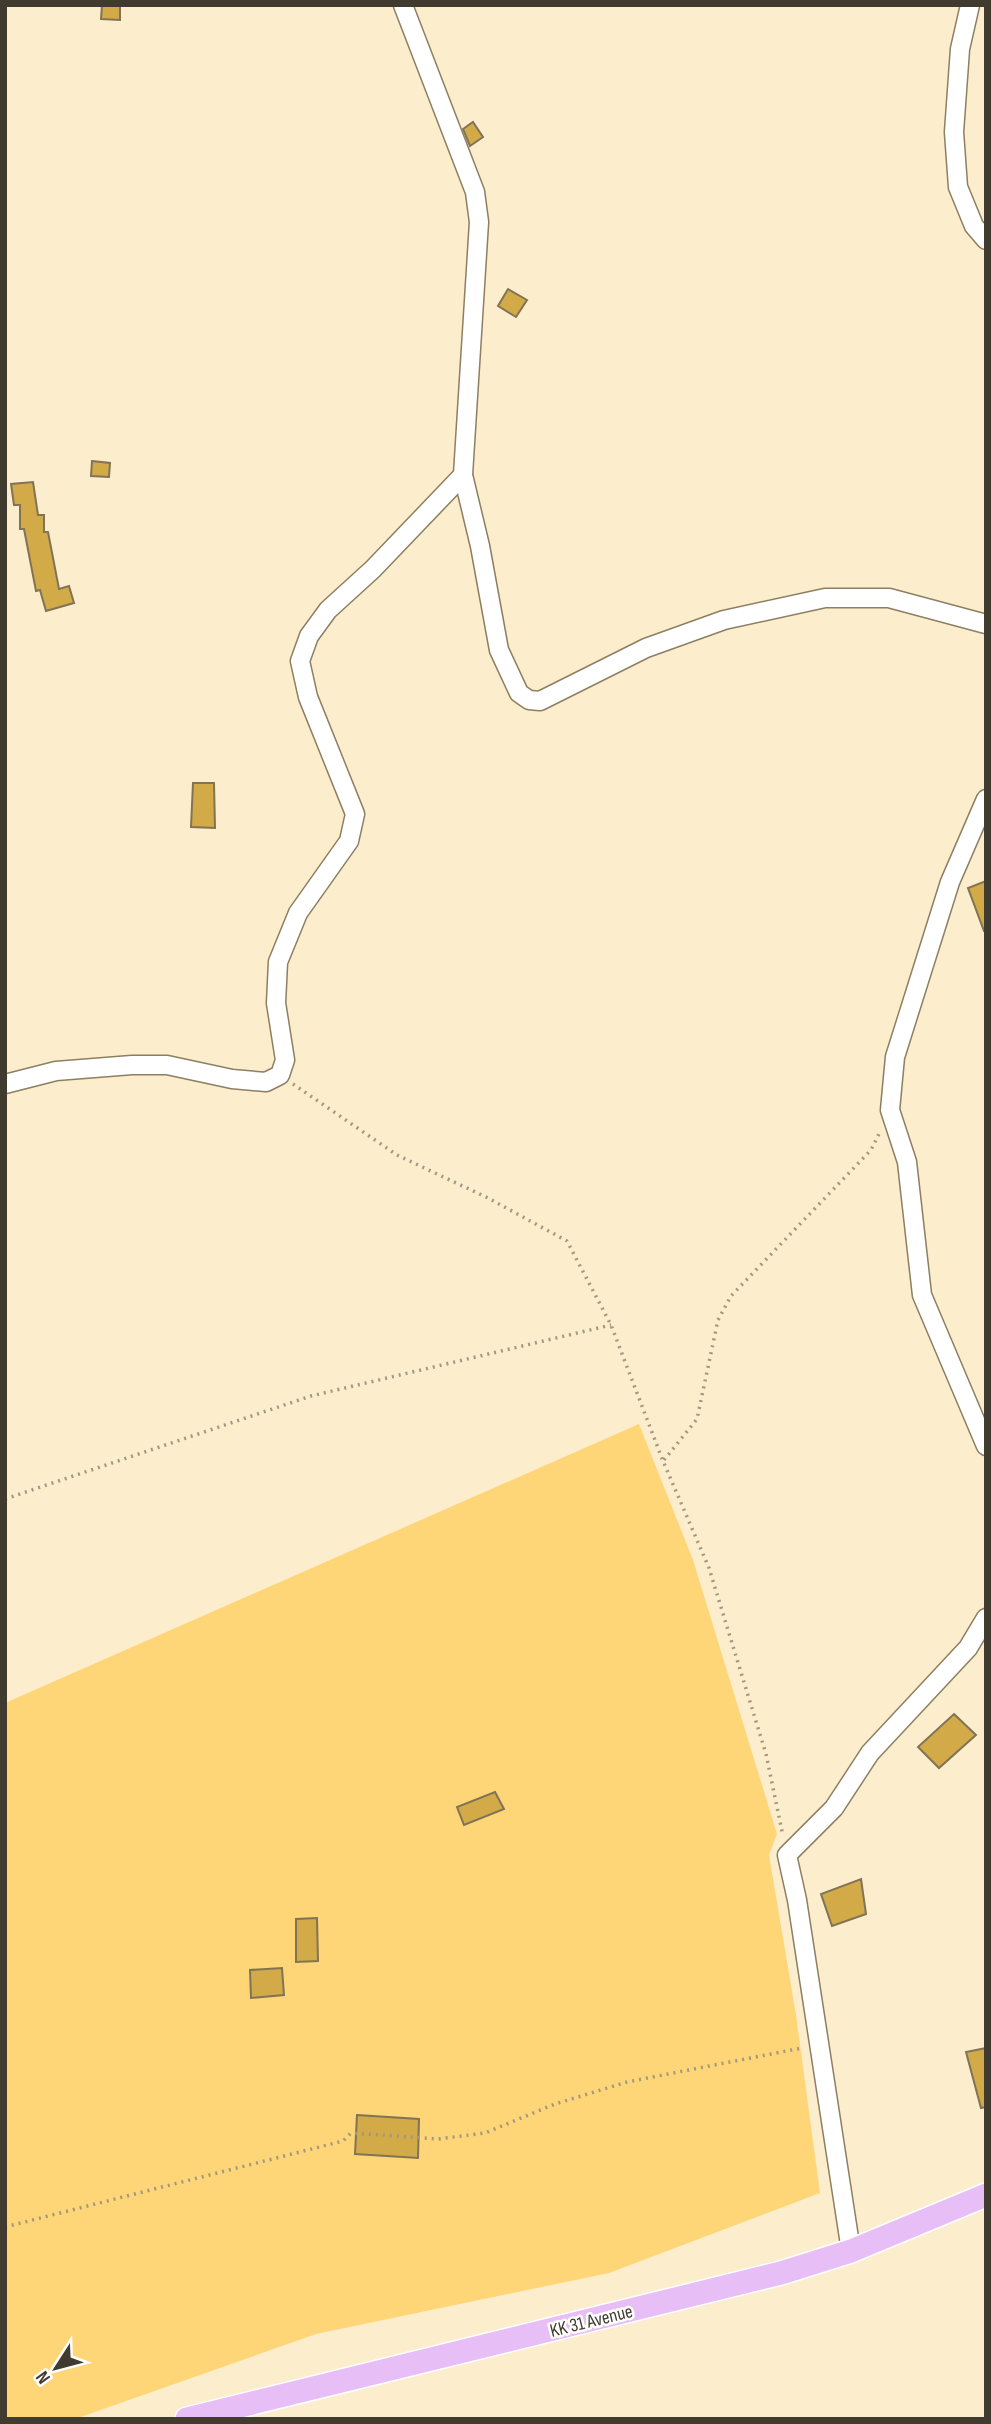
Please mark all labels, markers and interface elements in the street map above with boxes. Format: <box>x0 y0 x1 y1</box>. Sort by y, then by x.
street label: KK 31 Avenue <box>548 2300 635 2343</box>
north arrow <box>21 2333 91 2403</box>
text: N <box>31 2366 56 2388</box>

